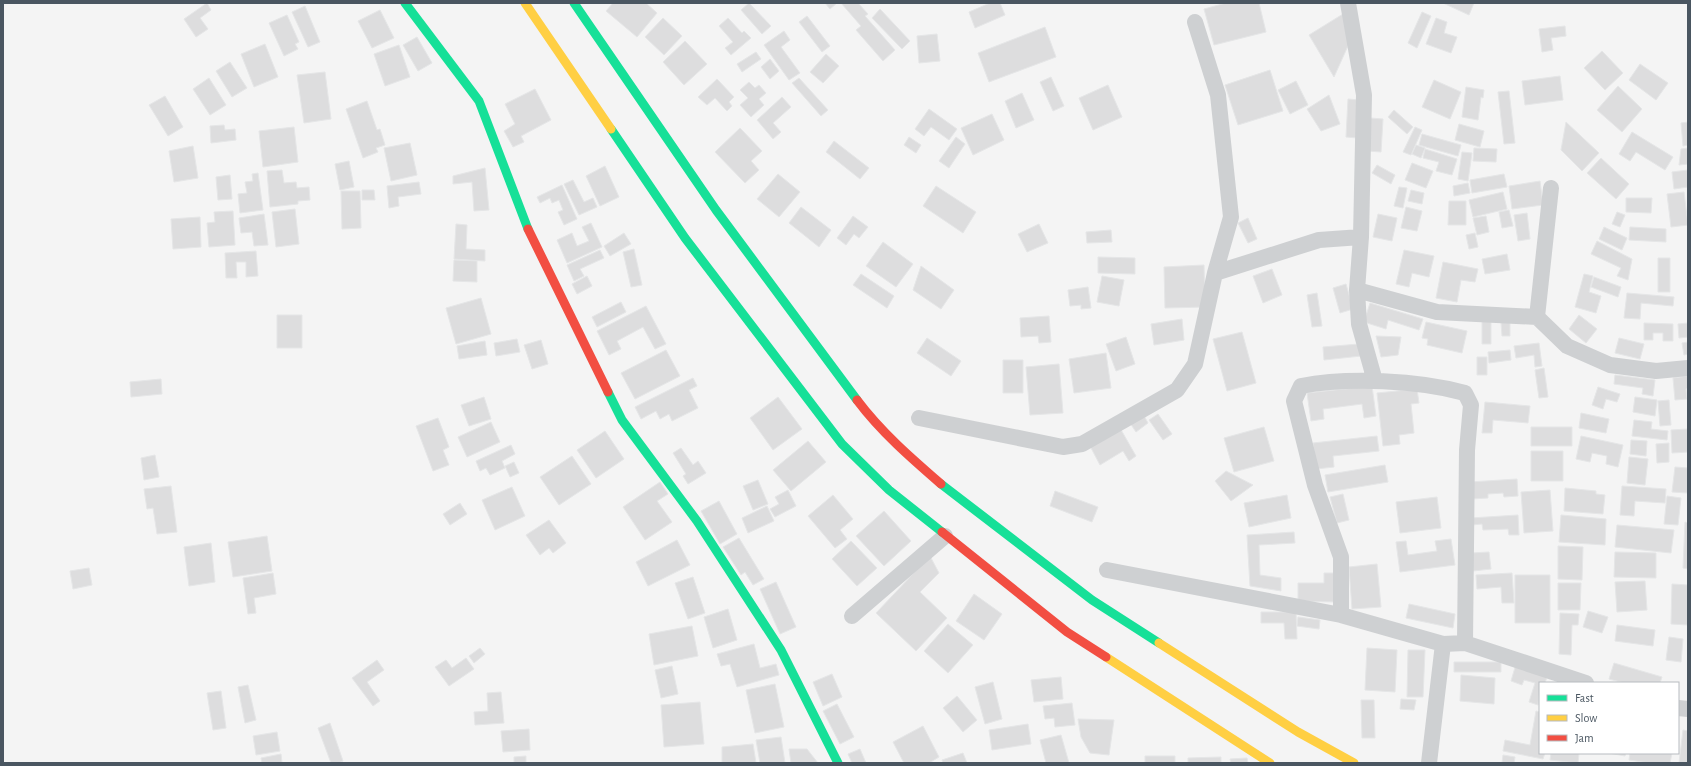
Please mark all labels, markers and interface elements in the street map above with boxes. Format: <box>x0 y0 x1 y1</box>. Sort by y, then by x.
legend <box>1539 682 1679 754</box>
text: Fast <box>1575 692 1594 704</box>
text: Slow <box>1575 712 1597 724</box>
text: Jam <box>1575 732 1594 744</box>

